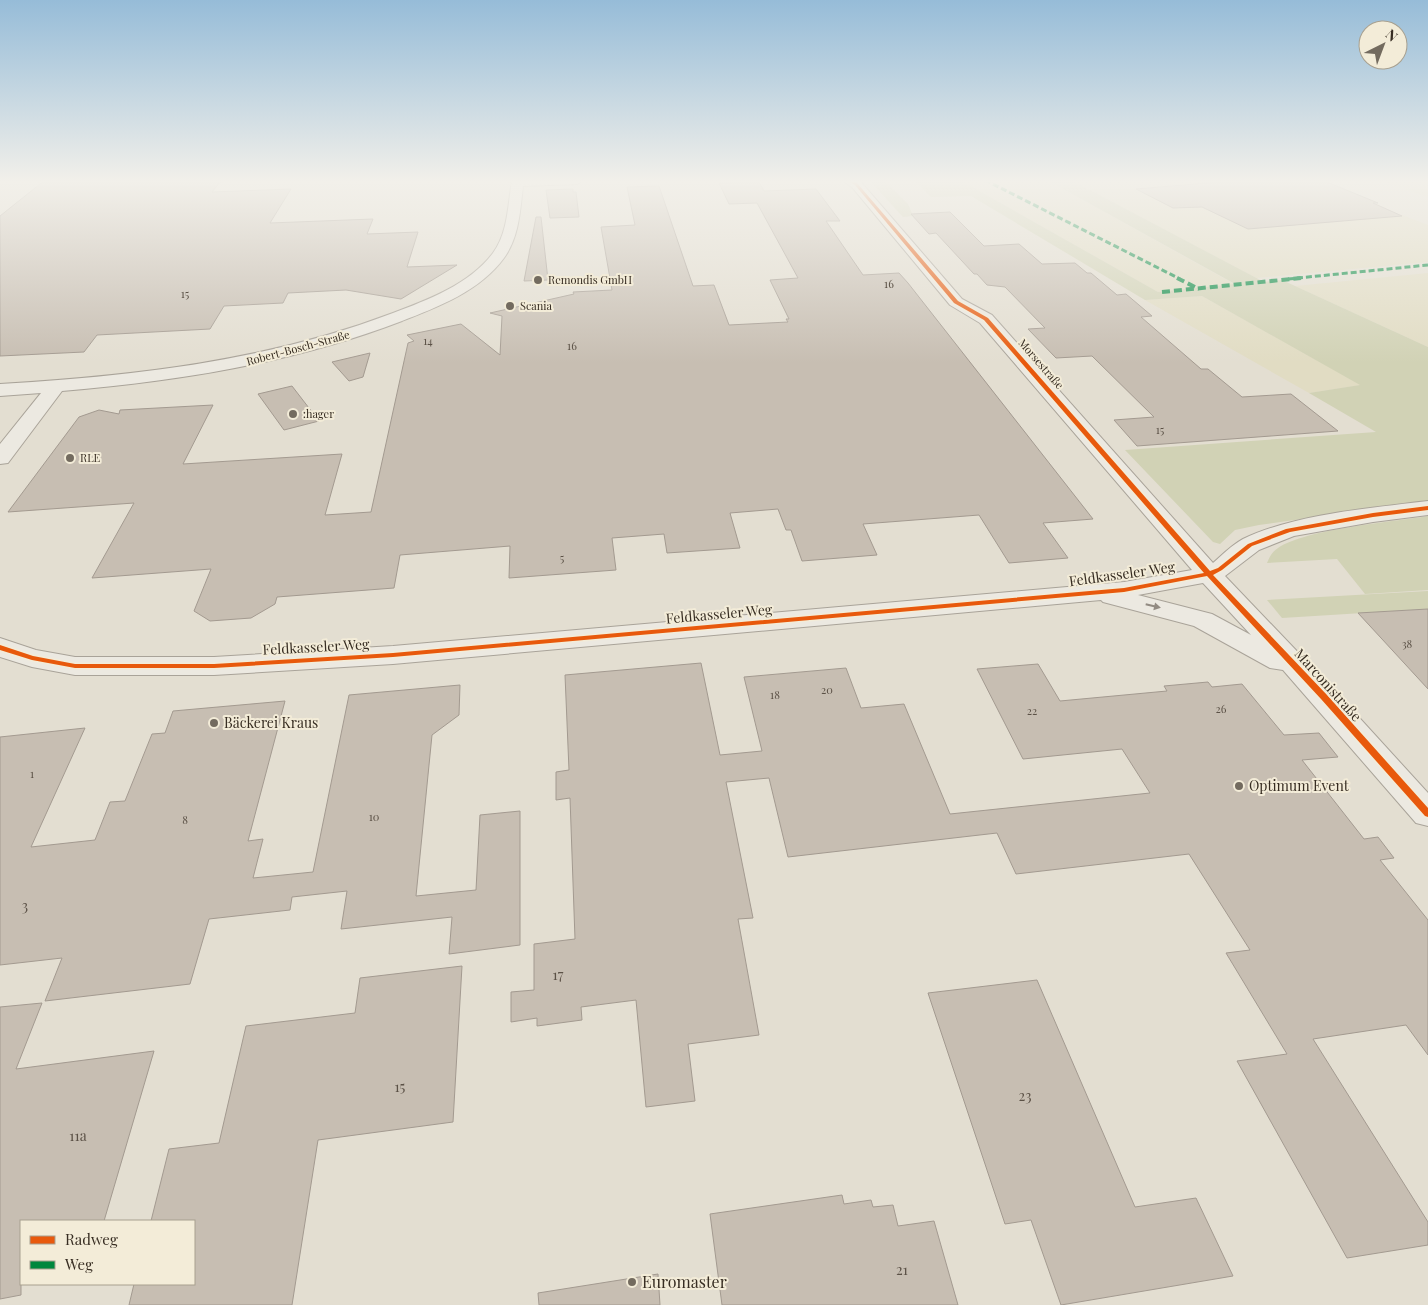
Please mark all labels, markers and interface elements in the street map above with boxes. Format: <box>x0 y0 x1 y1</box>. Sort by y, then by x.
north arrow <box>1358 20 1408 70</box>
text: N <box>1382 25 1402 45</box>
place label: Remondis GmbH <box>548 272 632 287</box>
marker: Remondis GmbH <box>532 274 544 286</box>
house number: 16 <box>884 276 894 291</box>
house number: 15 <box>181 286 190 301</box>
place label: Scania <box>520 298 553 313</box>
marker: Scania <box>504 300 516 312</box>
street label: Robert-Bosch-Straße <box>245 326 352 369</box>
house number: 14 <box>423 333 433 348</box>
street label: Morsestraße <box>1015 335 1068 392</box>
house number: 16 <box>567 338 577 353</box>
place label: :hager <box>303 406 334 421</box>
marker: :hager <box>287 408 299 420</box>
house number: 15 <box>1156 422 1165 437</box>
place label: RLE <box>80 450 101 465</box>
marker: RLE <box>64 452 76 464</box>
house number: 5 <box>560 550 565 565</box>
street label: Feldkasseler Weg <box>1068 557 1177 590</box>
street label: Feldkasseler Weg <box>665 599 774 628</box>
one-way arrow <box>1145 602 1160 610</box>
street label: Feldkasseler Weg <box>262 634 370 659</box>
house number: 38 <box>1402 636 1413 651</box>
street label: Marconistraße <box>1291 644 1366 725</box>
house number: 20 <box>821 682 833 697</box>
house number: 18 <box>770 687 780 702</box>
house number: 26 <box>1216 701 1227 716</box>
house number: 22 <box>1027 703 1037 718</box>
place label: Bäckerei Kraus <box>224 713 318 732</box>
marker: Bäckerei Kraus <box>208 717 220 729</box>
house number: 1 <box>30 766 34 781</box>
place label: Optimum Event <box>1249 776 1350 795</box>
marker: Optimum Event <box>1233 780 1245 792</box>
house number: 10 <box>369 809 380 824</box>
house number: 8 <box>182 812 188 827</box>
house number: 3 <box>22 896 28 915</box>
house number: 17 <box>553 965 564 984</box>
house number: 15 <box>395 1077 406 1096</box>
house number: 23 <box>1018 1086 1032 1105</box>
house number: 11a <box>69 1126 87 1145</box>
legend <box>20 1220 195 1285</box>
text: Radweg <box>65 1229 118 1249</box>
text: Weg <box>64 1254 93 1274</box>
house number: 21 <box>896 1260 908 1279</box>
place label: Euromaster <box>642 1271 727 1292</box>
marker: Euromaster <box>626 1276 638 1288</box>

